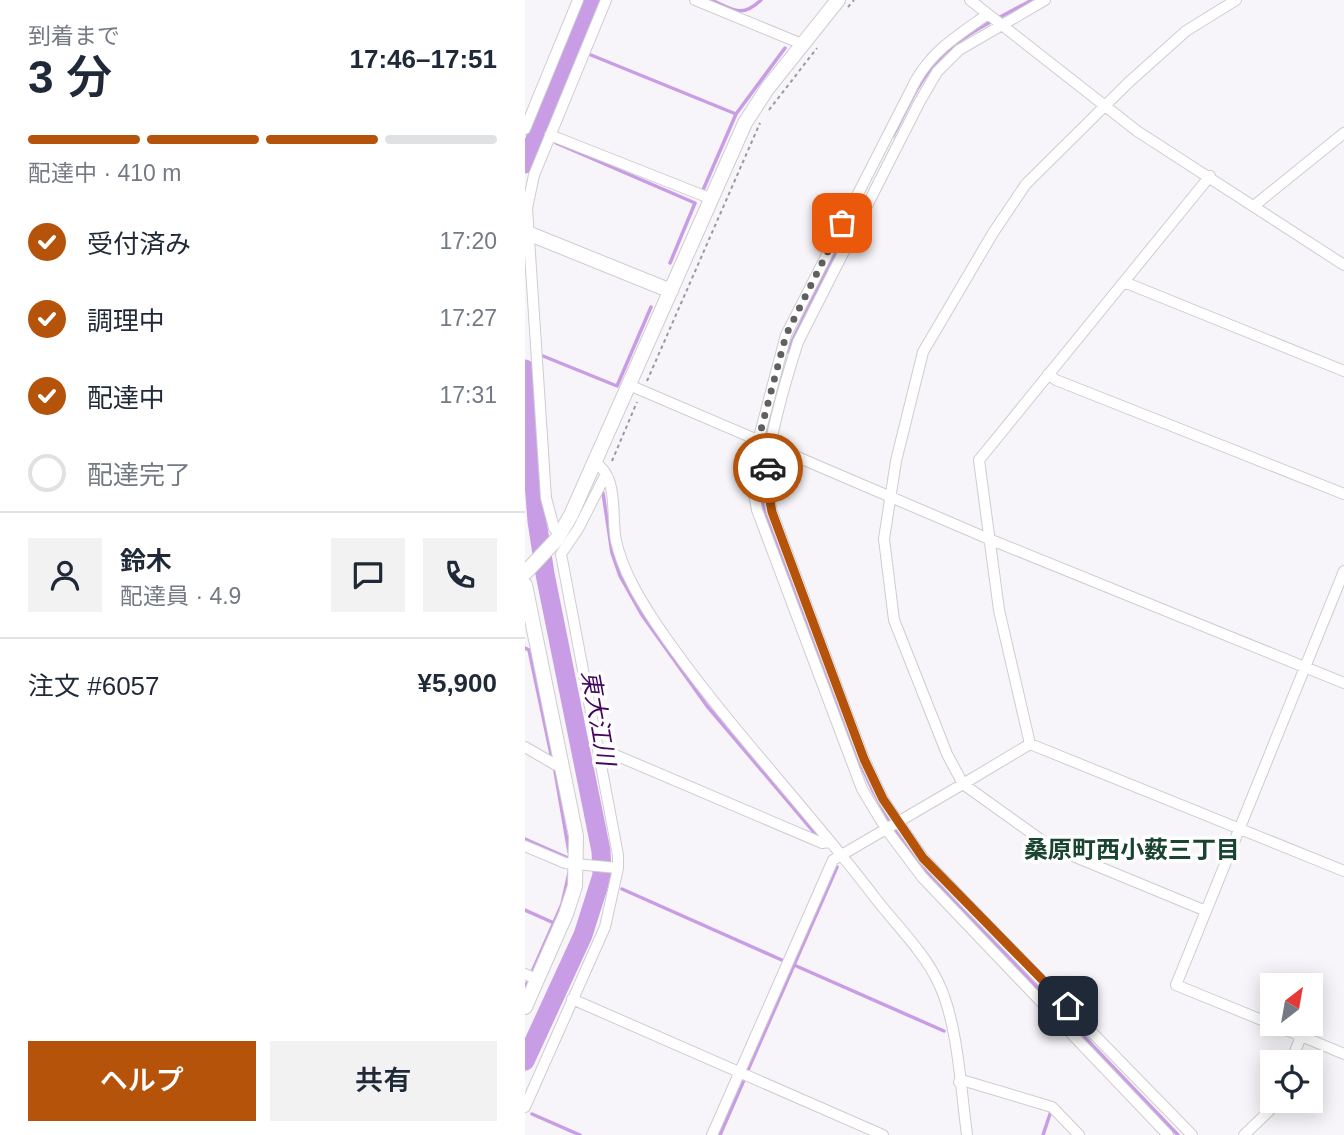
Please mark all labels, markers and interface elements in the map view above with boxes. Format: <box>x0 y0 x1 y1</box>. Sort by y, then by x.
text: 到着まで <box>28 23 120 49</box>
text: 17:46–17:51 <box>350 44 497 74</box>
text: 3 分 <box>28 51 112 103</box>
text: 配達中 · 410 m <box>28 160 181 186</box>
pin <box>812 193 872 253</box>
icon: bag <box>823 204 861 242</box>
icon: check <box>28 223 66 261</box>
text: 17:20 <box>439 228 497 254</box>
text: 受付済み <box>87 229 191 259</box>
icon: check <box>28 300 66 338</box>
text: 17:27 <box>439 305 497 331</box>
text: 調理中 <box>87 306 165 336</box>
icon: check <box>28 377 66 415</box>
text: 17:31 <box>439 382 497 408</box>
text: 配達中 <box>87 383 165 413</box>
courier <box>733 433 803 503</box>
icon: car <box>749 449 787 487</box>
text: 配達完了 <box>87 460 191 490</box>
button: person <box>28 538 102 612</box>
button: chat <box>331 538 405 612</box>
button: phone <box>423 538 497 612</box>
text: 鈴木 <box>120 546 172 576</box>
text: 配達員 · 4.9 <box>120 583 241 609</box>
text: ¥5,900 <box>417 668 497 698</box>
water label: 東大江川 <box>577 668 621 770</box>
text: 注文 #6057 <box>28 671 160 701</box>
district label: 桑原町西小薮三丁目 <box>1024 836 1240 863</box>
north arrow <box>1260 973 1323 1036</box>
map controls <box>1260 973 1323 1113</box>
pin <box>1038 976 1098 1036</box>
icon: home <box>1049 987 1087 1025</box>
button: ヘルプ <box>28 1041 256 1121</box>
button: 共有 <box>270 1041 497 1121</box>
button: locate <box>1260 1050 1323 1113</box>

